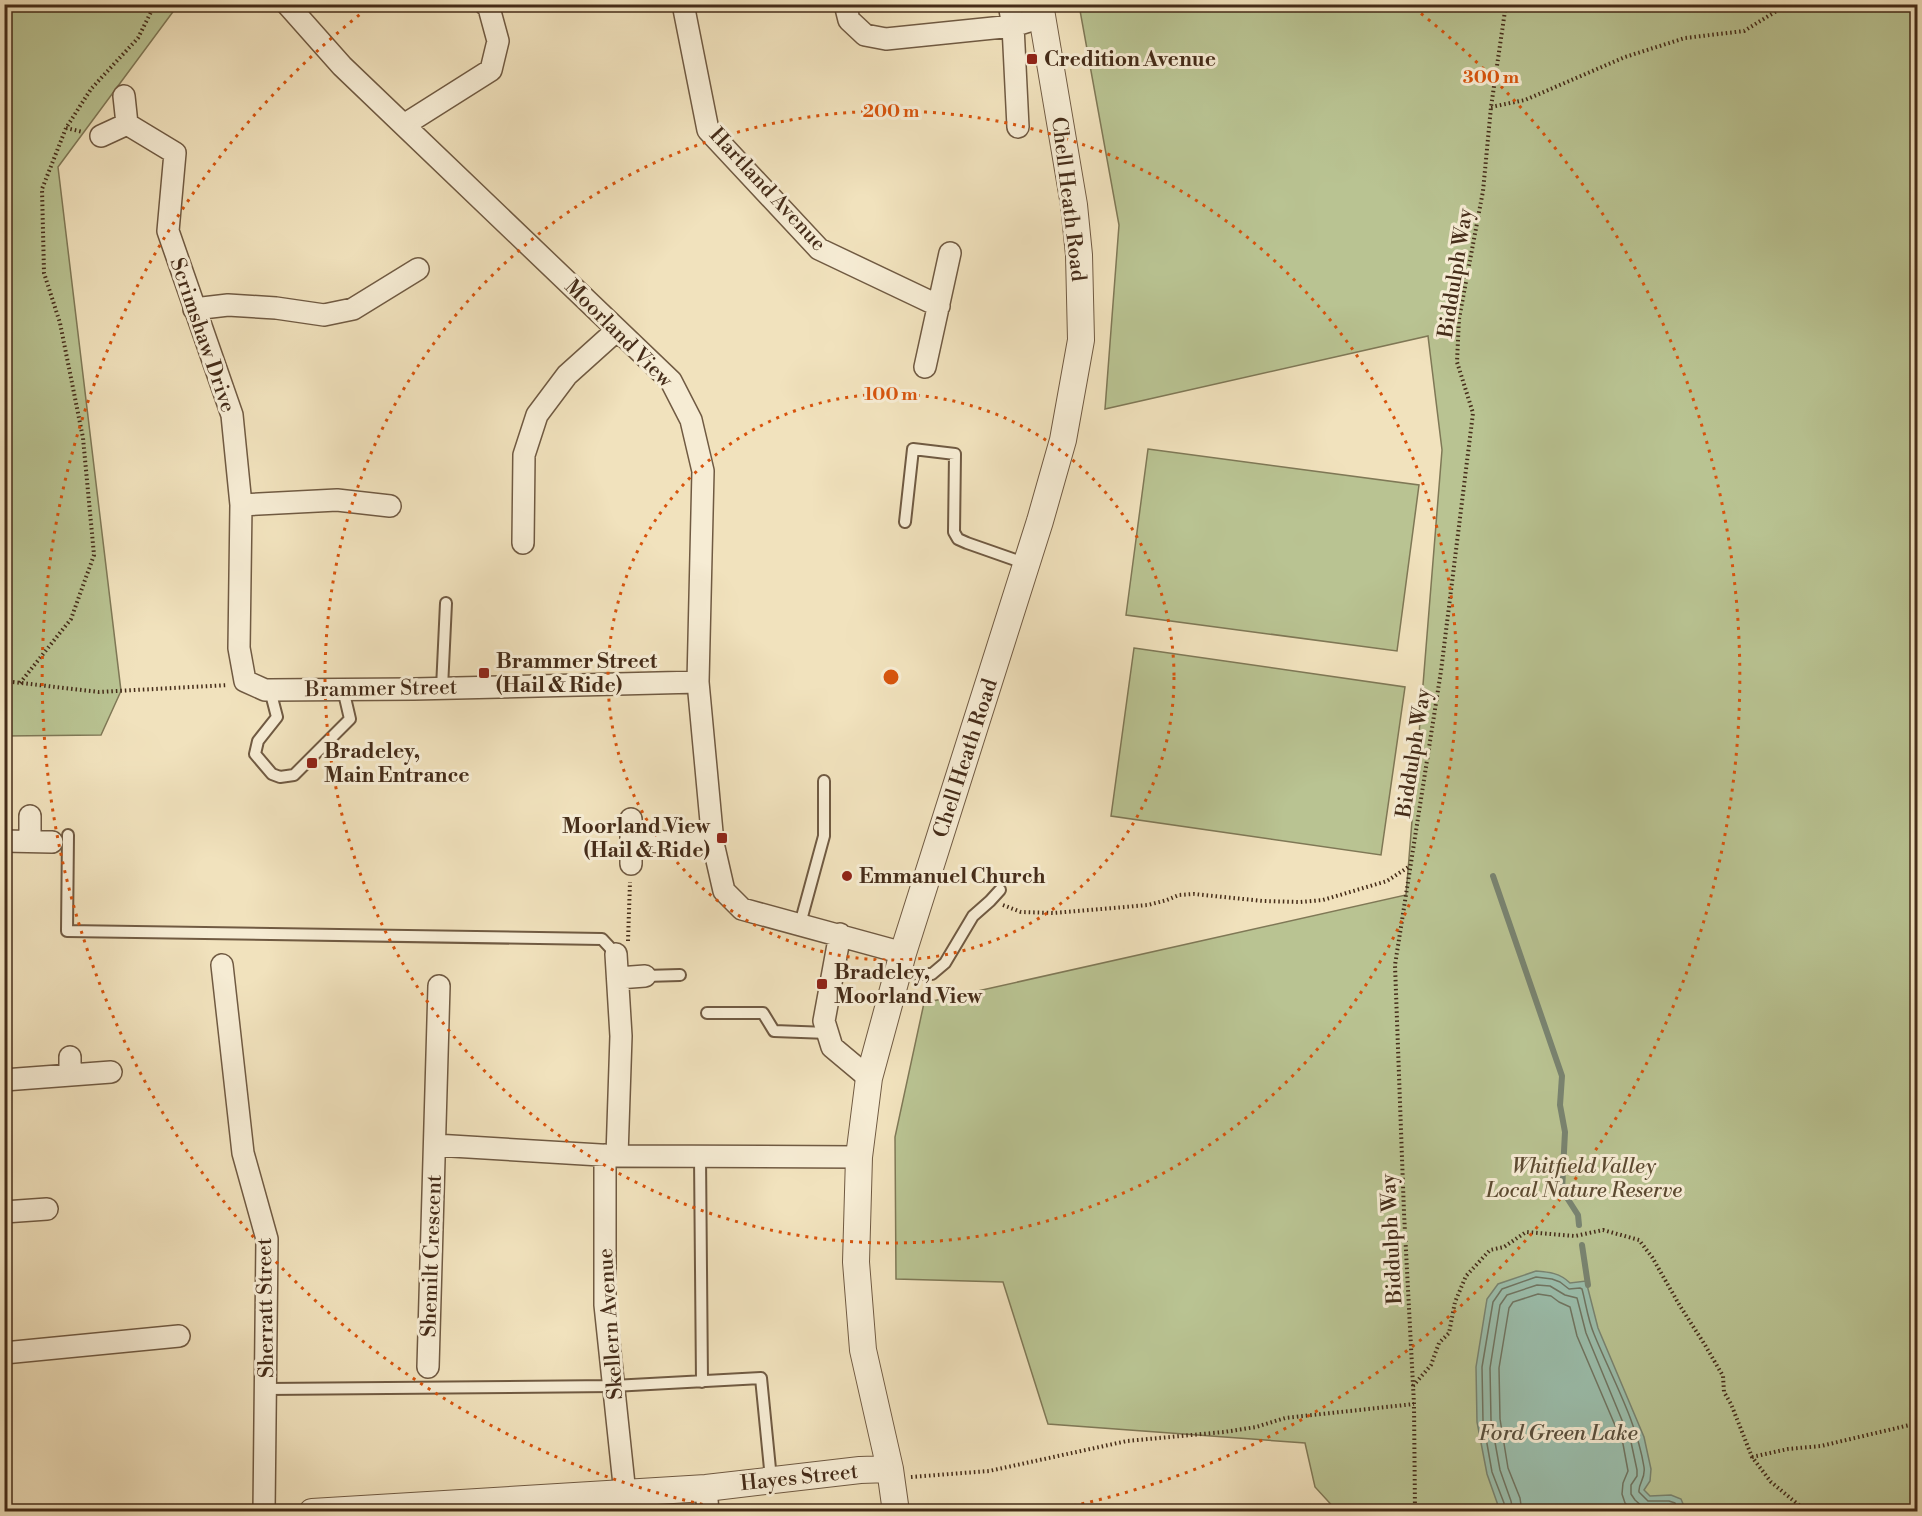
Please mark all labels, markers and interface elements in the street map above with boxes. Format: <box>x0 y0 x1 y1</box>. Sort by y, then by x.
place label: Credition Avenue <box>1044 47 1216 73</box>
marker: Credition Avenue <box>1025 52 1039 66</box>
text: 300 m <box>1463 66 1520 89</box>
text: 200 m <box>863 100 920 123</box>
street label: Chell Heath Road <box>1045 115 1091 283</box>
street label: Hartland Avenue <box>703 122 831 257</box>
street label: Biddulph Way <box>1433 206 1479 341</box>
street label: Scrimshaw Drive <box>163 255 241 416</box>
street label: Moorland View <box>559 274 678 394</box>
text: 100 m <box>864 383 918 406</box>
place label: Brammer Street (Hail & Ride) <box>496 649 658 699</box>
marker: Brammer Street (Hail & Ride) <box>477 666 491 680</box>
centre of rings <box>881 667 901 687</box>
street label: Brammer Street <box>304 675 458 703</box>
street label: Chell Heath Road <box>928 675 1004 841</box>
street label: Biddulph Way <box>1391 686 1437 821</box>
place label: Bradeley, Main Entrance <box>324 739 470 789</box>
marker: Bradeley, Main Entrance <box>305 756 319 770</box>
place label: Moorland View (Hail & Ride) <box>562 814 711 864</box>
marker: Moorland View (Hail & Ride) <box>715 831 729 845</box>
place label: Emmanuel Church <box>859 864 1046 890</box>
marker: Emmanuel Church <box>840 869 854 883</box>
place label: Bradeley, Moorland View <box>834 960 982 1010</box>
marker: Bradeley, Moorland View <box>815 977 829 991</box>
park label: Whitfield Valley Local Nature Reserve <box>1485 1154 1682 1204</box>
street label: Biddulph Way <box>1376 1172 1408 1306</box>
street label: Shemilt Crescent <box>416 1174 448 1338</box>
street label: Sherratt Street <box>252 1237 280 1378</box>
street label: Skellern Avenue <box>593 1247 629 1401</box>
water label: Ford Green Lake <box>1478 1420 1638 1447</box>
street label: Hayes Street <box>739 1459 860 1497</box>

